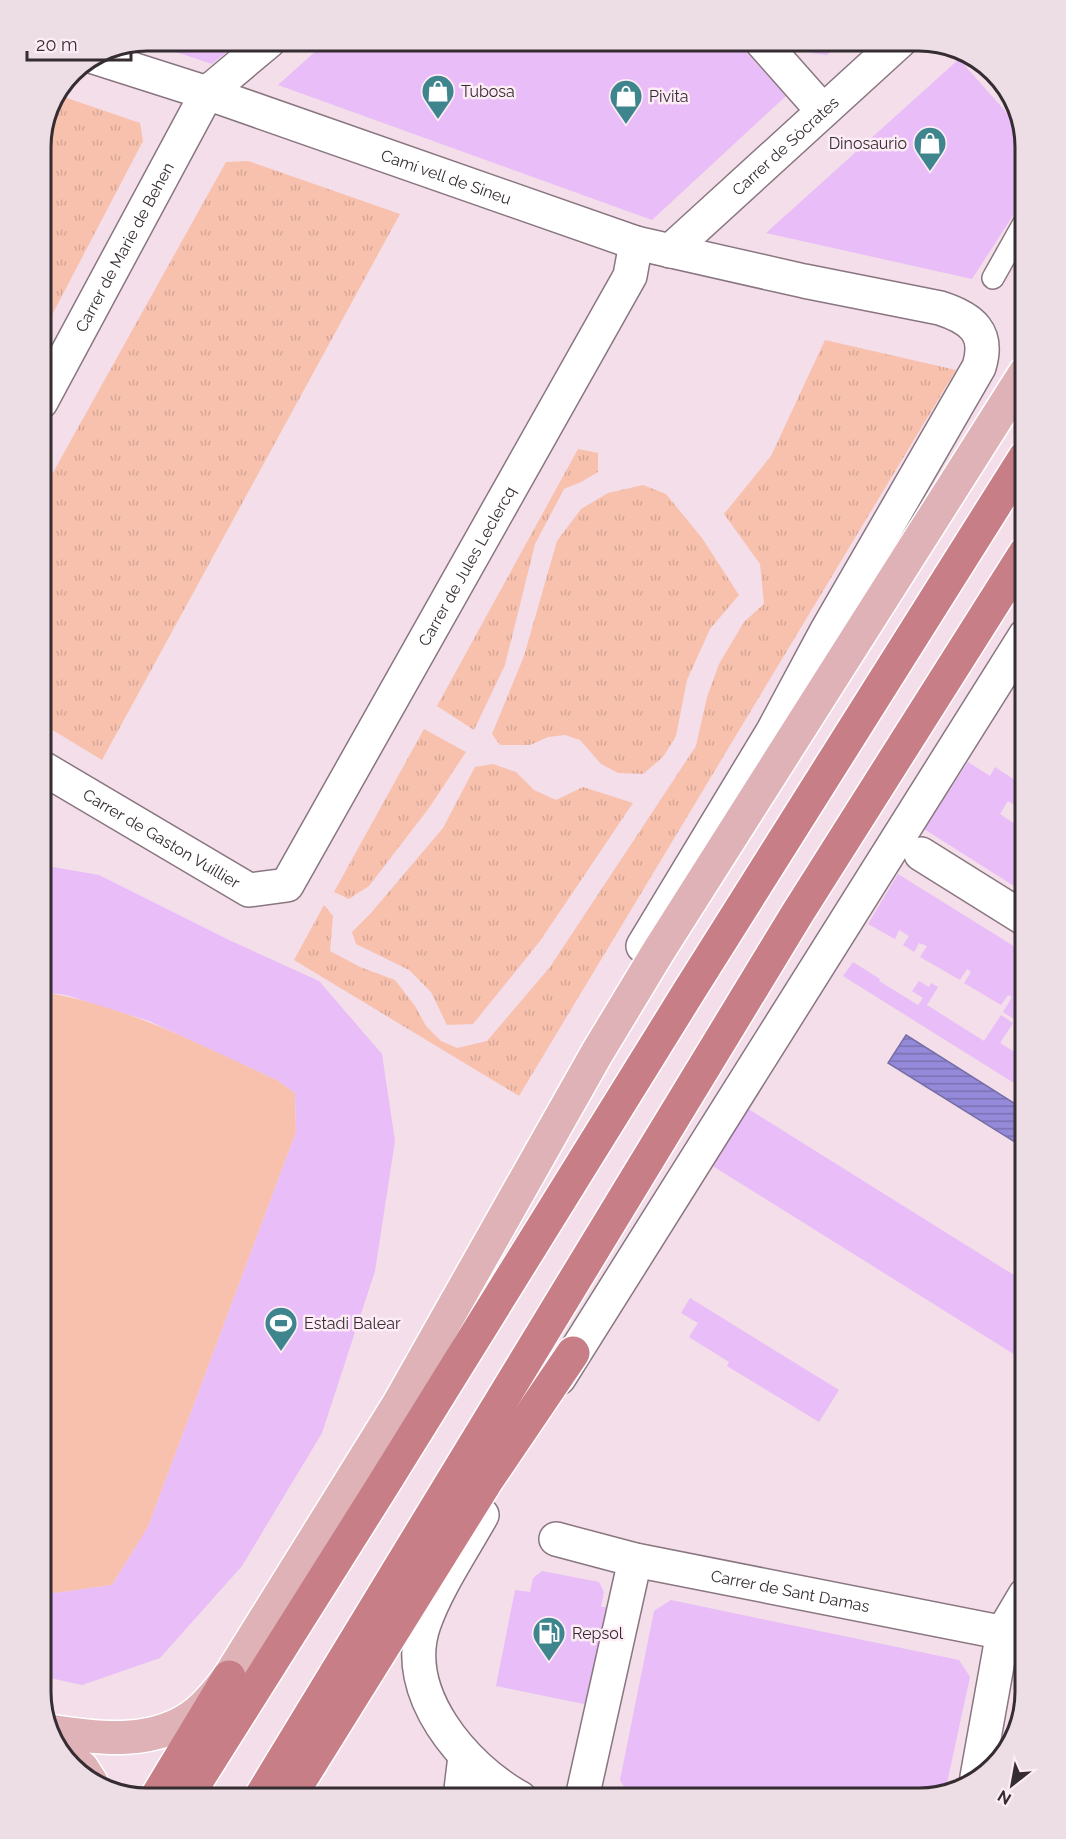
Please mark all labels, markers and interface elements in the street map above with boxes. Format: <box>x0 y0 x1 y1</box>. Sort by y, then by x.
scale bar <box>27 24 130 62</box>
text: 20 m <box>36 34 78 55</box>
shop icon: Tubosa <box>420 73 456 120</box>
shop icon: Pivita <box>608 78 644 125</box>
place label: Tubosa <box>461 82 515 101</box>
place label: Pivita <box>649 87 689 106</box>
street label: Carrer de Sòcrates <box>728 93 843 200</box>
shop icon: Dinosaurio <box>912 125 948 172</box>
place label: Dinosaurio <box>829 134 907 153</box>
street label: Camí vell de Sineu <box>378 146 514 209</box>
street label: Carrer de Marie de Behen <box>71 159 178 335</box>
street label: Carrer de Jules Leclercq <box>415 483 520 650</box>
street label: Carrer de Gaston Vuillier <box>79 785 243 893</box>
sports icon: Estadi Balear <box>263 1305 299 1352</box>
place label: Estadi Balear <box>304 1314 401 1333</box>
street label: Carrer de Sant Damas <box>709 1566 871 1616</box>
fuel station icon: Repsol <box>531 1615 567 1662</box>
place label: Repsol <box>572 1624 624 1643</box>
north arrow <box>982 1755 1042 1815</box>
text: N <box>994 1786 1015 1809</box>

